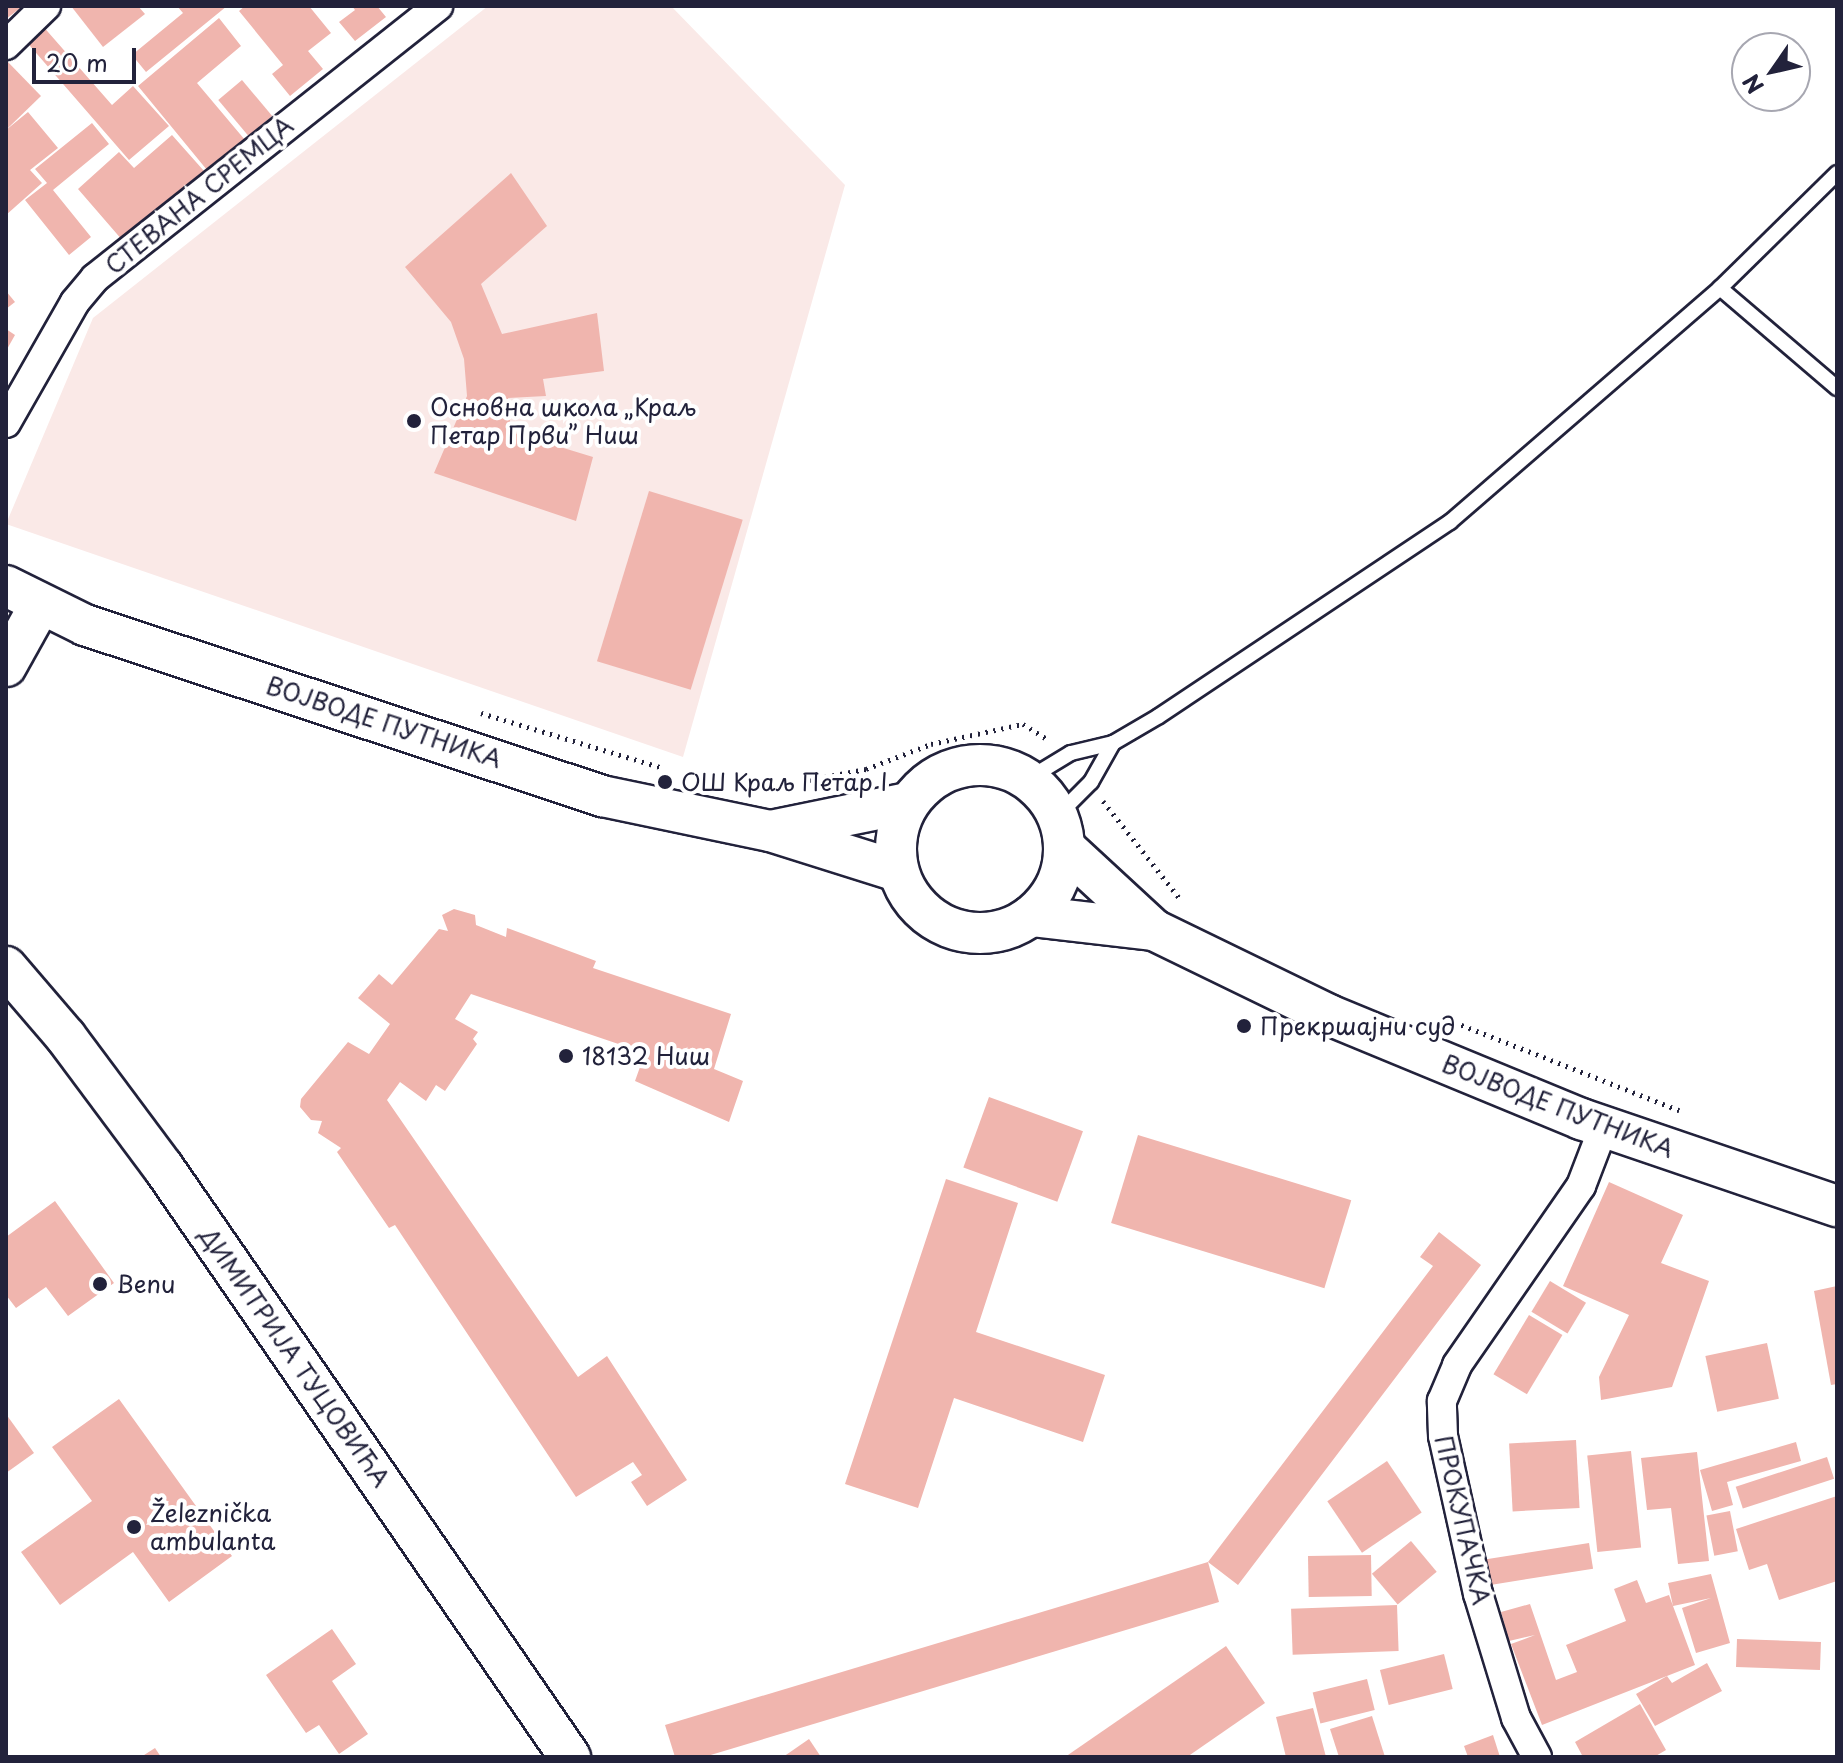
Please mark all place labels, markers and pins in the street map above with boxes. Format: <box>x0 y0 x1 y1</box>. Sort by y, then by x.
place label: Основна школа „Краљ Петар Први” Ниш <box>430 393 698 449</box>
marker: Основна школа „Краљ Петар Први” Ниш <box>405 412 423 430</box>
place label: ОШ Краљ Петар I <box>681 768 891 796</box>
marker: ОШ Краљ Петар I <box>656 773 674 791</box>
place label: Прекршајни суд <box>1260 1012 1455 1040</box>
marker: Прекршајни суд <box>1235 1017 1253 1035</box>
place label: 18132 Ниш <box>582 1042 711 1070</box>
marker: 18132 Ниш <box>557 1047 575 1065</box>
place label: Benu <box>116 1270 175 1298</box>
marker: Benu <box>91 1275 109 1293</box>
place label: Železnička ambulanta <box>150 1499 275 1555</box>
marker: Železnička ambulanta <box>125 1518 143 1536</box>

